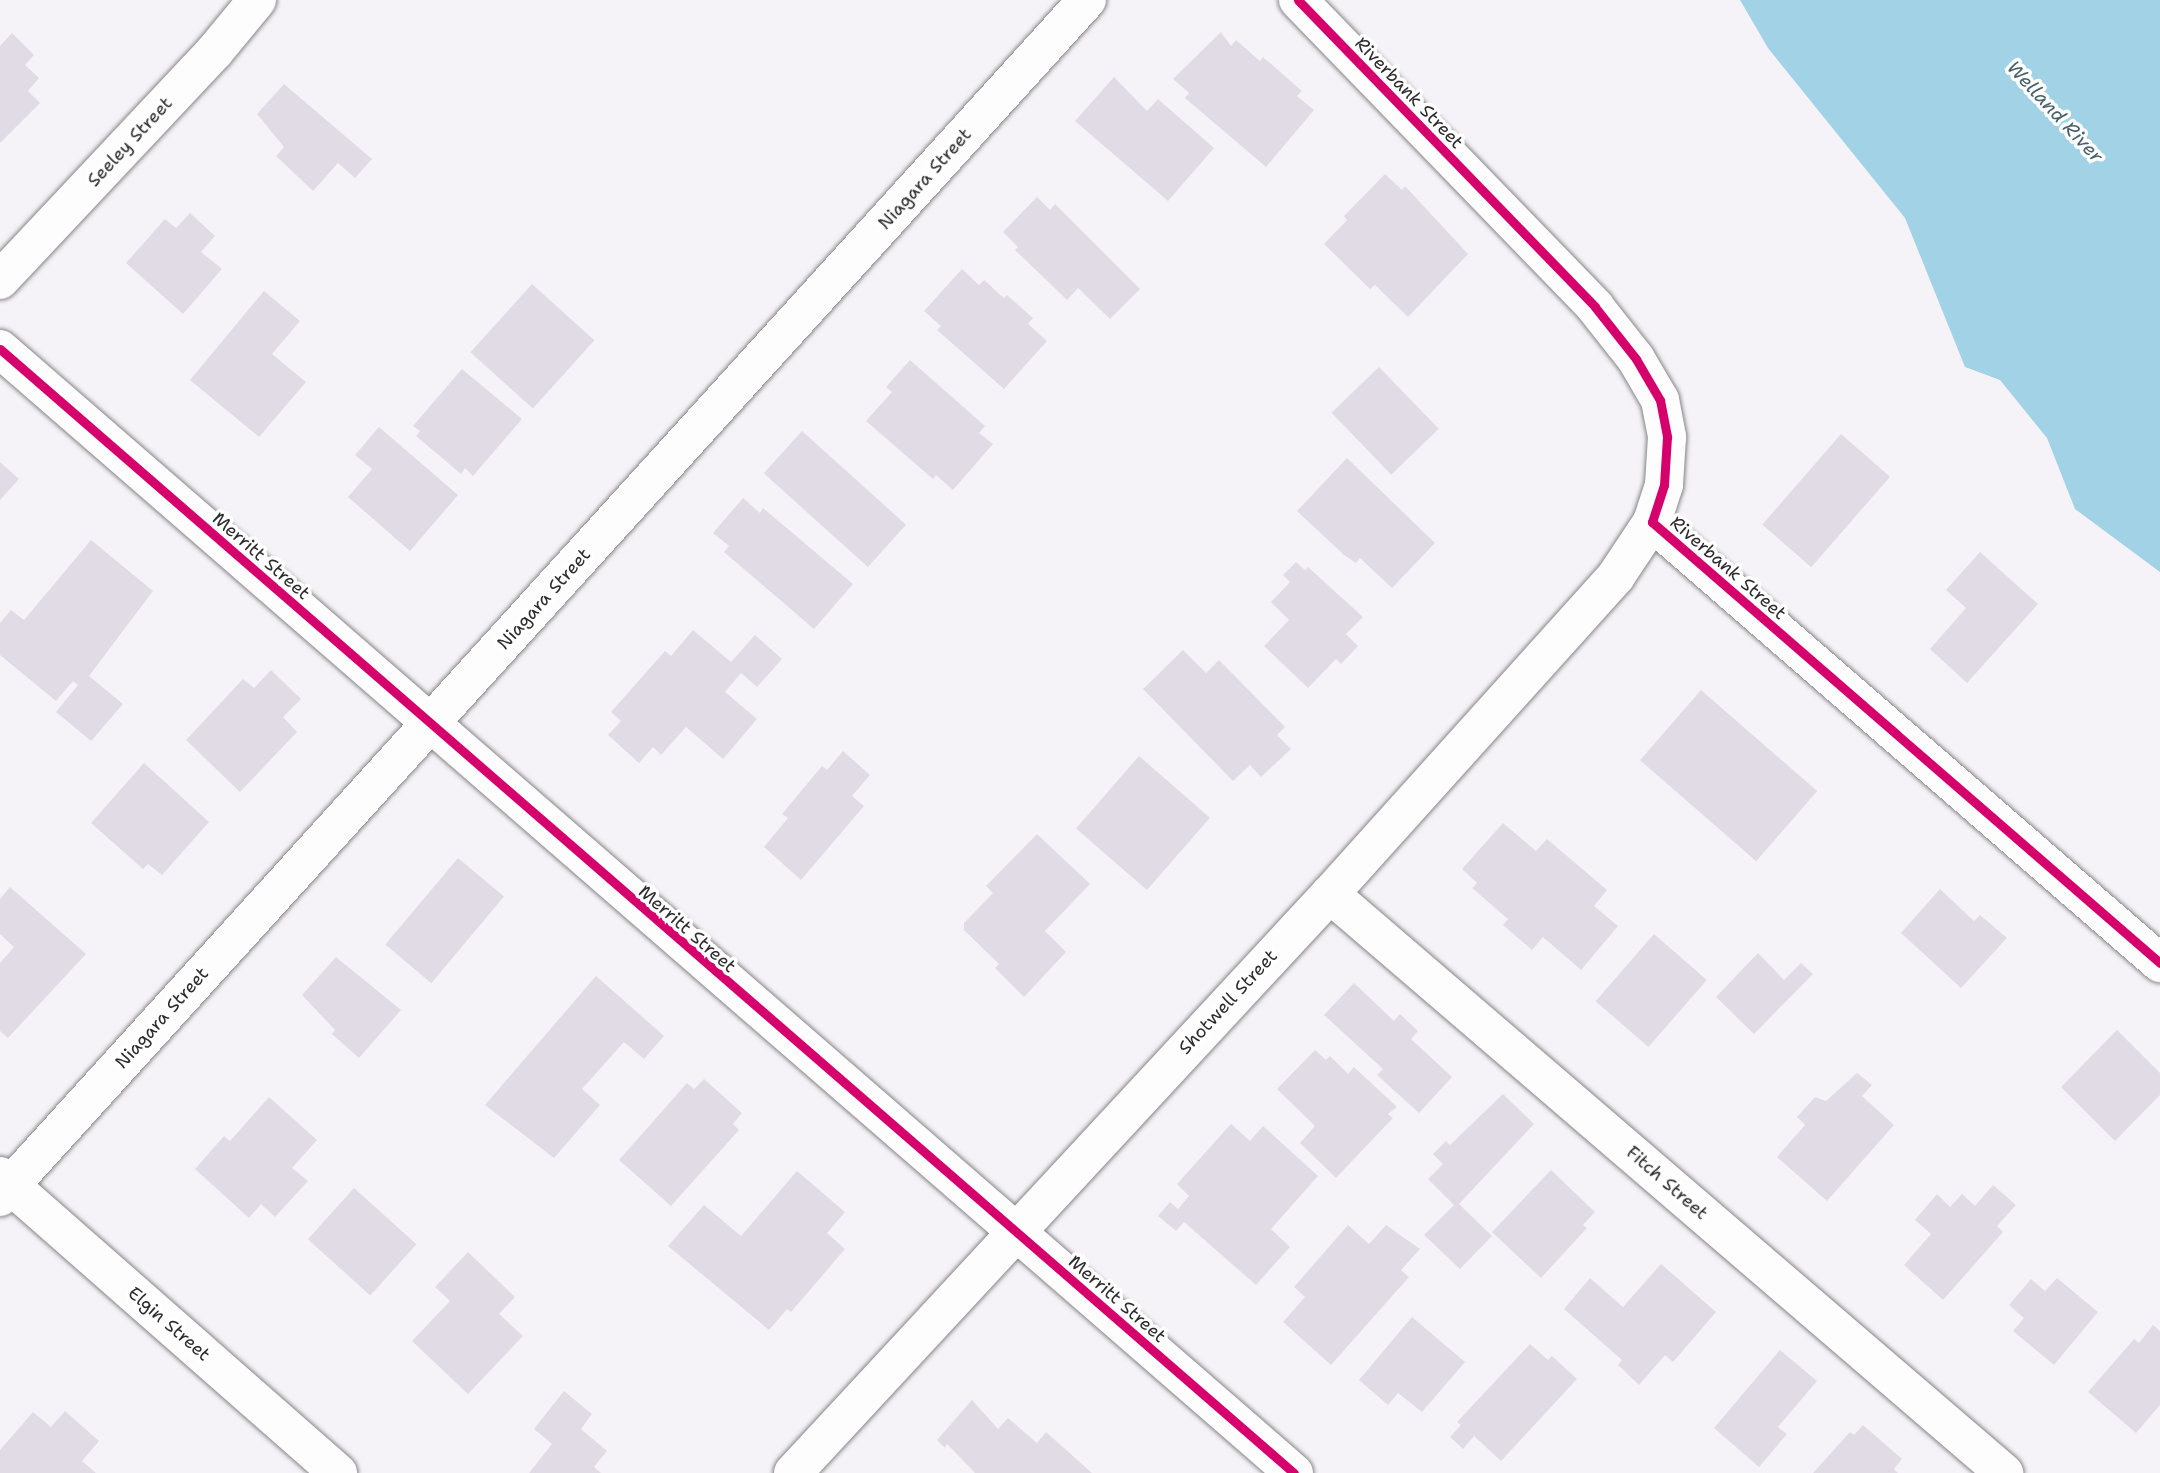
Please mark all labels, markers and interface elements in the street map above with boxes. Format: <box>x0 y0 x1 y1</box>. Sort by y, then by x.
street label: Riverbank Street <box>1350 33 1468 153</box>
water label: Welland River <box>2002 56 2108 168</box>
street label: Seeley Street <box>83 93 177 191</box>
street label: Niagara Street <box>874 124 976 234</box>
street label: Merritt Street <box>208 508 314 604</box>
street label: Riverbank Street <box>1666 512 1790 624</box>
street label: Niagara Street <box>493 544 595 654</box>
street label: Merritt Street <box>634 881 740 977</box>
street label: Shotwell Street <box>1174 945 1282 1059</box>
street label: Niagara Street <box>111 963 213 1073</box>
street label: Fitch Street <box>1622 1142 1712 1224</box>
street label: Merritt Street <box>1064 1251 1170 1347</box>
street label: Elgin Street <box>123 1282 215 1366</box>

